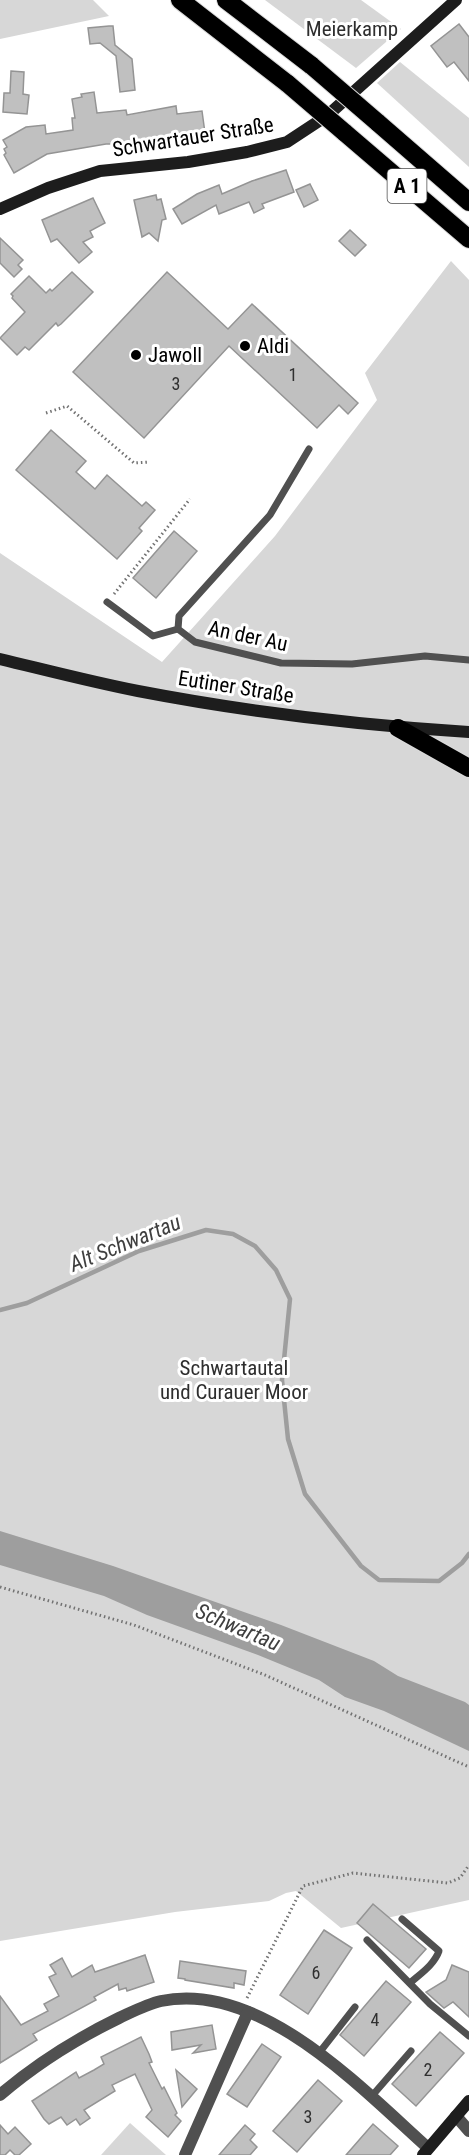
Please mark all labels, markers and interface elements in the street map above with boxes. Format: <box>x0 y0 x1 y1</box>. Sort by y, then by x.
park label: Meierkamp <box>306 17 398 41</box>
street label: Schwartauer Straße <box>111 112 275 162</box>
road number: A 1 <box>388 169 426 203</box>
place label: Aldi <box>257 334 289 358</box>
marker: Aldi <box>238 339 252 353</box>
place label: Jawoll <box>148 343 202 367</box>
marker: Jawoll <box>129 348 143 362</box>
house number: 1 <box>289 364 297 385</box>
house number: 3 <box>172 373 180 394</box>
street label: An der Au <box>206 616 290 656</box>
street label: Eutiner Straße <box>177 666 296 708</box>
water label: Alt Schwartau <box>65 1209 184 1277</box>
park label: Schwartautal und Curauer Moor <box>160 1356 308 1404</box>
water label: Schwartau <box>192 1598 284 1656</box>
house number: 6 <box>312 1962 320 1983</box>
house number: 4 <box>371 2009 380 2030</box>
house number: 2 <box>424 2059 433 2080</box>
house number: 3 <box>304 2106 312 2127</box>

